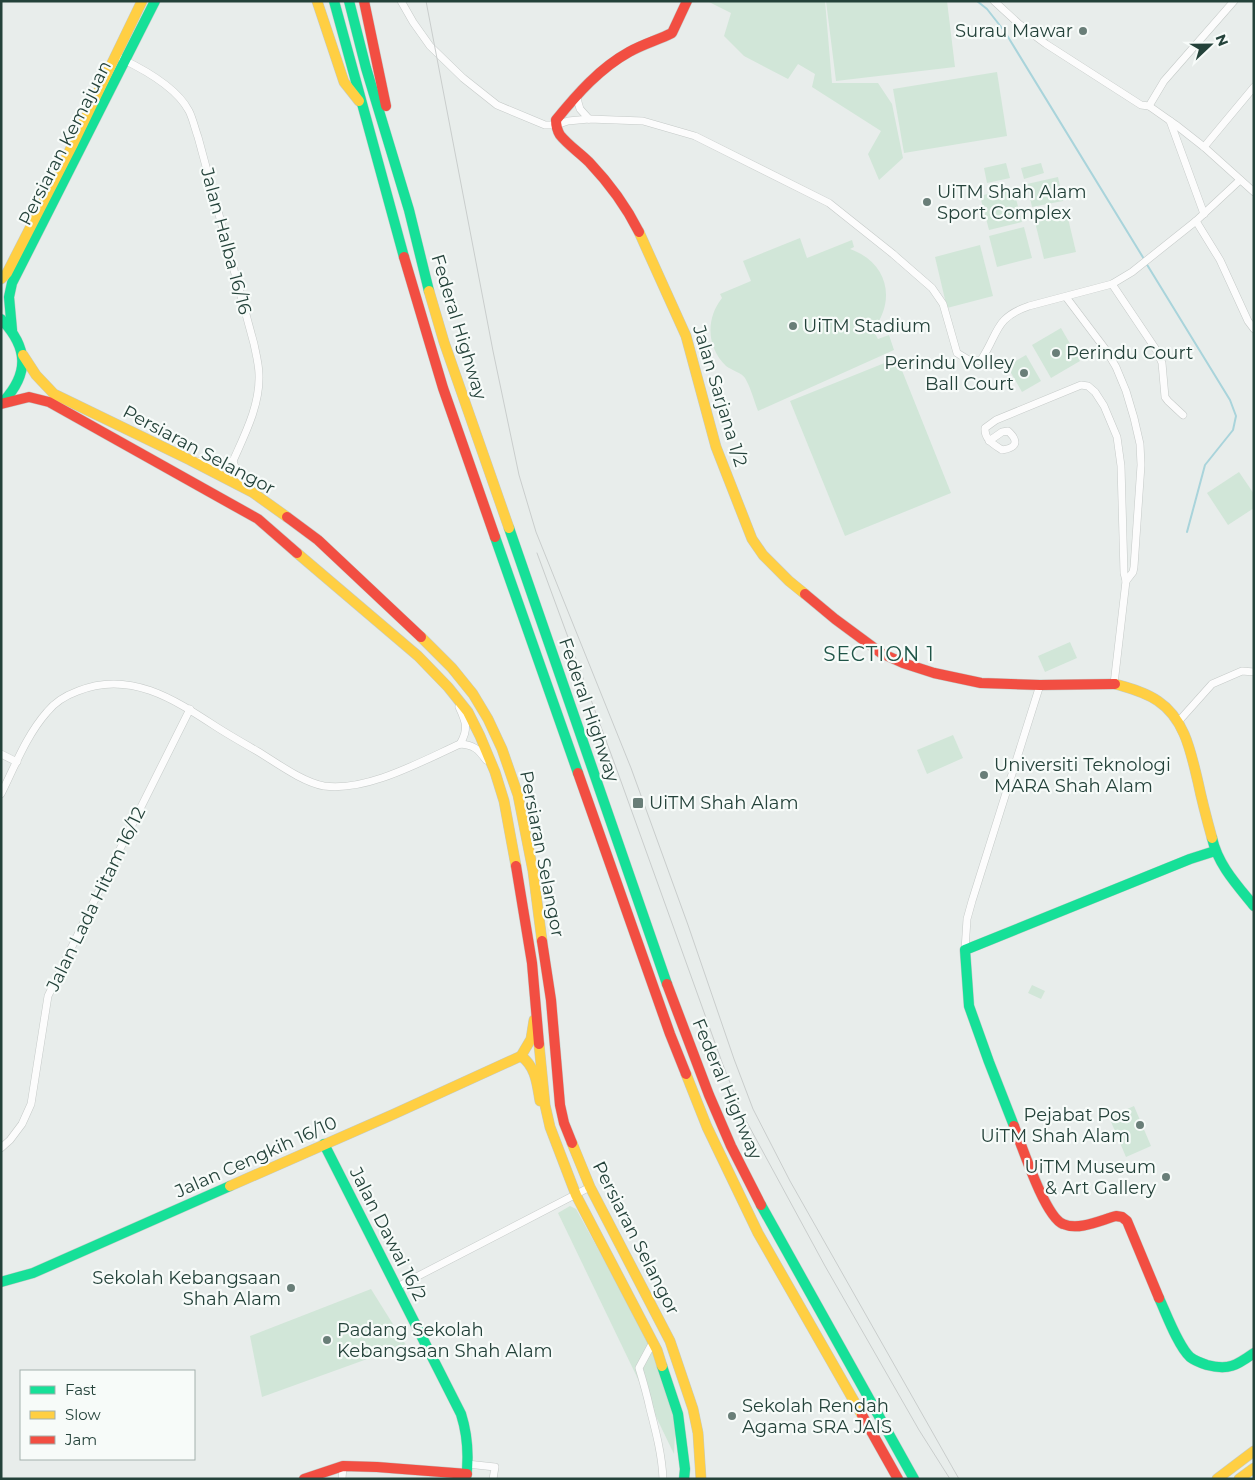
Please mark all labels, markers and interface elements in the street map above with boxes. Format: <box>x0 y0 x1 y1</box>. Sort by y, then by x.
place label: Surau Mawar <box>955 20 1073 42</box>
north arrow <box>1185 20 1235 70</box>
marker: Surau Mawar <box>1077 25 1089 37</box>
text: N <box>1212 32 1233 49</box>
street label: Persiaran Kemajuan <box>14 57 116 229</box>
street label: Jalan Halba 16/16 <box>196 164 256 317</box>
place label: UiTM Shah Alam Sport Complex <box>937 181 1087 224</box>
marker: UiTM Shah Alam Sport Complex <box>921 196 933 208</box>
street label: Federal Highway <box>426 252 492 403</box>
place label: UiTM Stadium <box>803 315 931 337</box>
marker: UiTM Stadium <box>787 320 799 332</box>
street label: Jalan Sarjana 1/2 <box>688 322 752 469</box>
place label: Perindu Court <box>1066 342 1193 364</box>
marker: Perindu Court <box>1050 347 1062 359</box>
place label: Perindu Volley Ball Court <box>884 352 1014 395</box>
marker: Perindu Volley Ball Court <box>1018 367 1030 379</box>
street label: Persiaran Selangor <box>119 401 279 499</box>
street label: Federal Highway <box>554 635 624 785</box>
district label: SECTION 1 <box>823 642 935 666</box>
place label: Universiti Teknologi MARA Shah Alam <box>994 754 1171 797</box>
street label: Persiaran Selangor <box>515 769 569 939</box>
marker: Universiti Teknologi MARA Shah Alam <box>978 769 990 781</box>
place label: UiTM Shah Alam <box>649 792 799 814</box>
marker: UiTM Shah Alam <box>631 796 645 810</box>
street label: Jalan Lada Hitam 16/12 <box>41 803 150 996</box>
street label: Federal Highway <box>687 1015 767 1163</box>
place label: Pejabat Pos UiTM Shah Alam <box>980 1104 1130 1147</box>
street label: Jalan Cengkih 16/10 <box>171 1111 340 1203</box>
marker: Pejabat Pos UiTM Shah Alam <box>1134 1119 1146 1131</box>
place label: UiTM Museum & Art Gallery <box>1025 1156 1156 1199</box>
street label: Persiaran Selangor <box>588 1158 684 1318</box>
street label: Jalan Dawai 16/2 <box>344 1163 431 1304</box>
marker: UiTM Museum & Art Gallery <box>1160 1171 1172 1183</box>
place label: Sekolah Kebangsaan Shah Alam <box>92 1267 281 1310</box>
marker: Sekolah Kebangsaan Shah Alam <box>285 1282 297 1294</box>
place label: Padang Sekolah Kebangsaan Shah Alam <box>337 1319 553 1362</box>
marker: Padang Sekolah Kebangsaan Shah Alam <box>321 1334 333 1346</box>
legend <box>20 1370 195 1460</box>
text: Fast <box>65 1380 96 1399</box>
place label: Sekolah Rendah Agama SRA JAIS <box>742 1395 892 1438</box>
text: Slow <box>65 1405 101 1424</box>
marker: Sekolah Rendah Agama SRA JAIS <box>726 1410 738 1422</box>
text: Jam <box>64 1430 97 1449</box>

